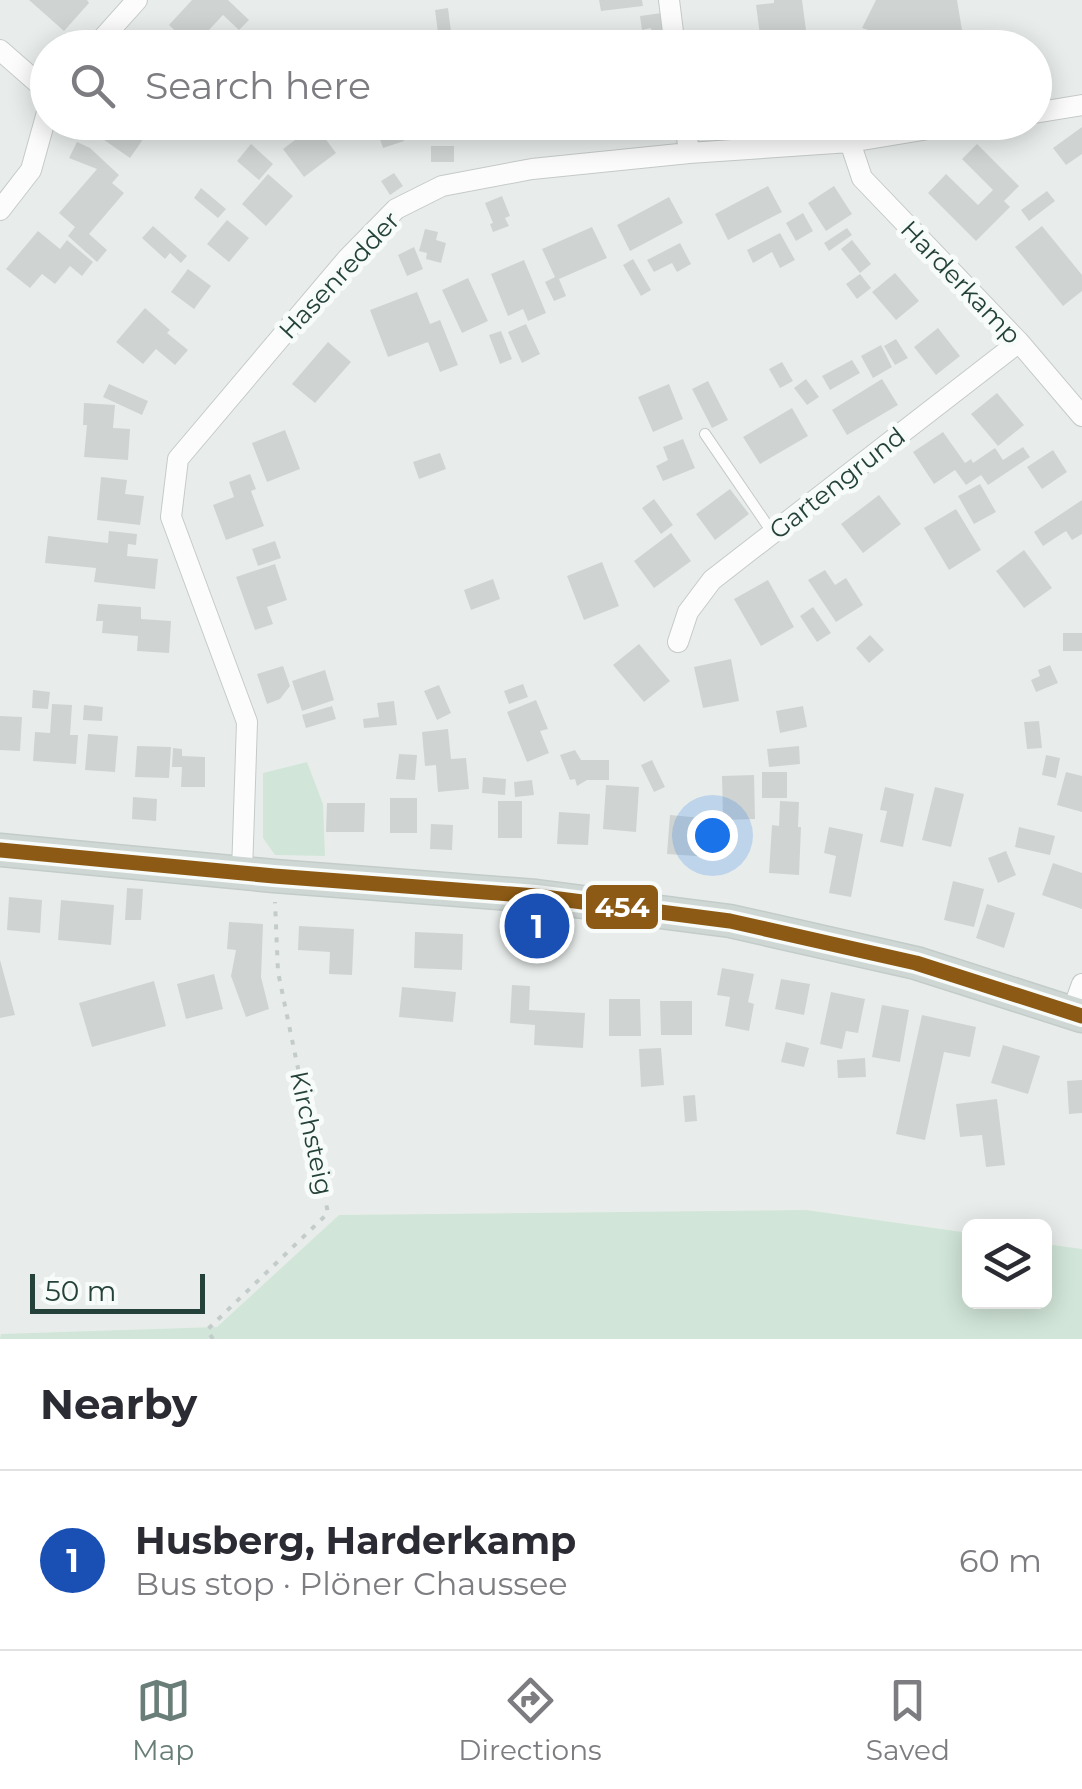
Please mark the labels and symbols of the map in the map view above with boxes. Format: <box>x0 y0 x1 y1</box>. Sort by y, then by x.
street label: Hasenredder <box>272 205 406 345</box>
street label: Harderkamp <box>895 214 1027 350</box>
street label: Gartengrund <box>763 421 911 545</box>
your location <box>687 810 738 861</box>
line badge: 454 <box>584 883 660 931</box>
pin: 1 <box>504 888 570 964</box>
text: 454 <box>594 890 650 924</box>
street label: Kirchsteig <box>284 1068 340 1198</box>
scale bar <box>30 1269 205 1314</box>

